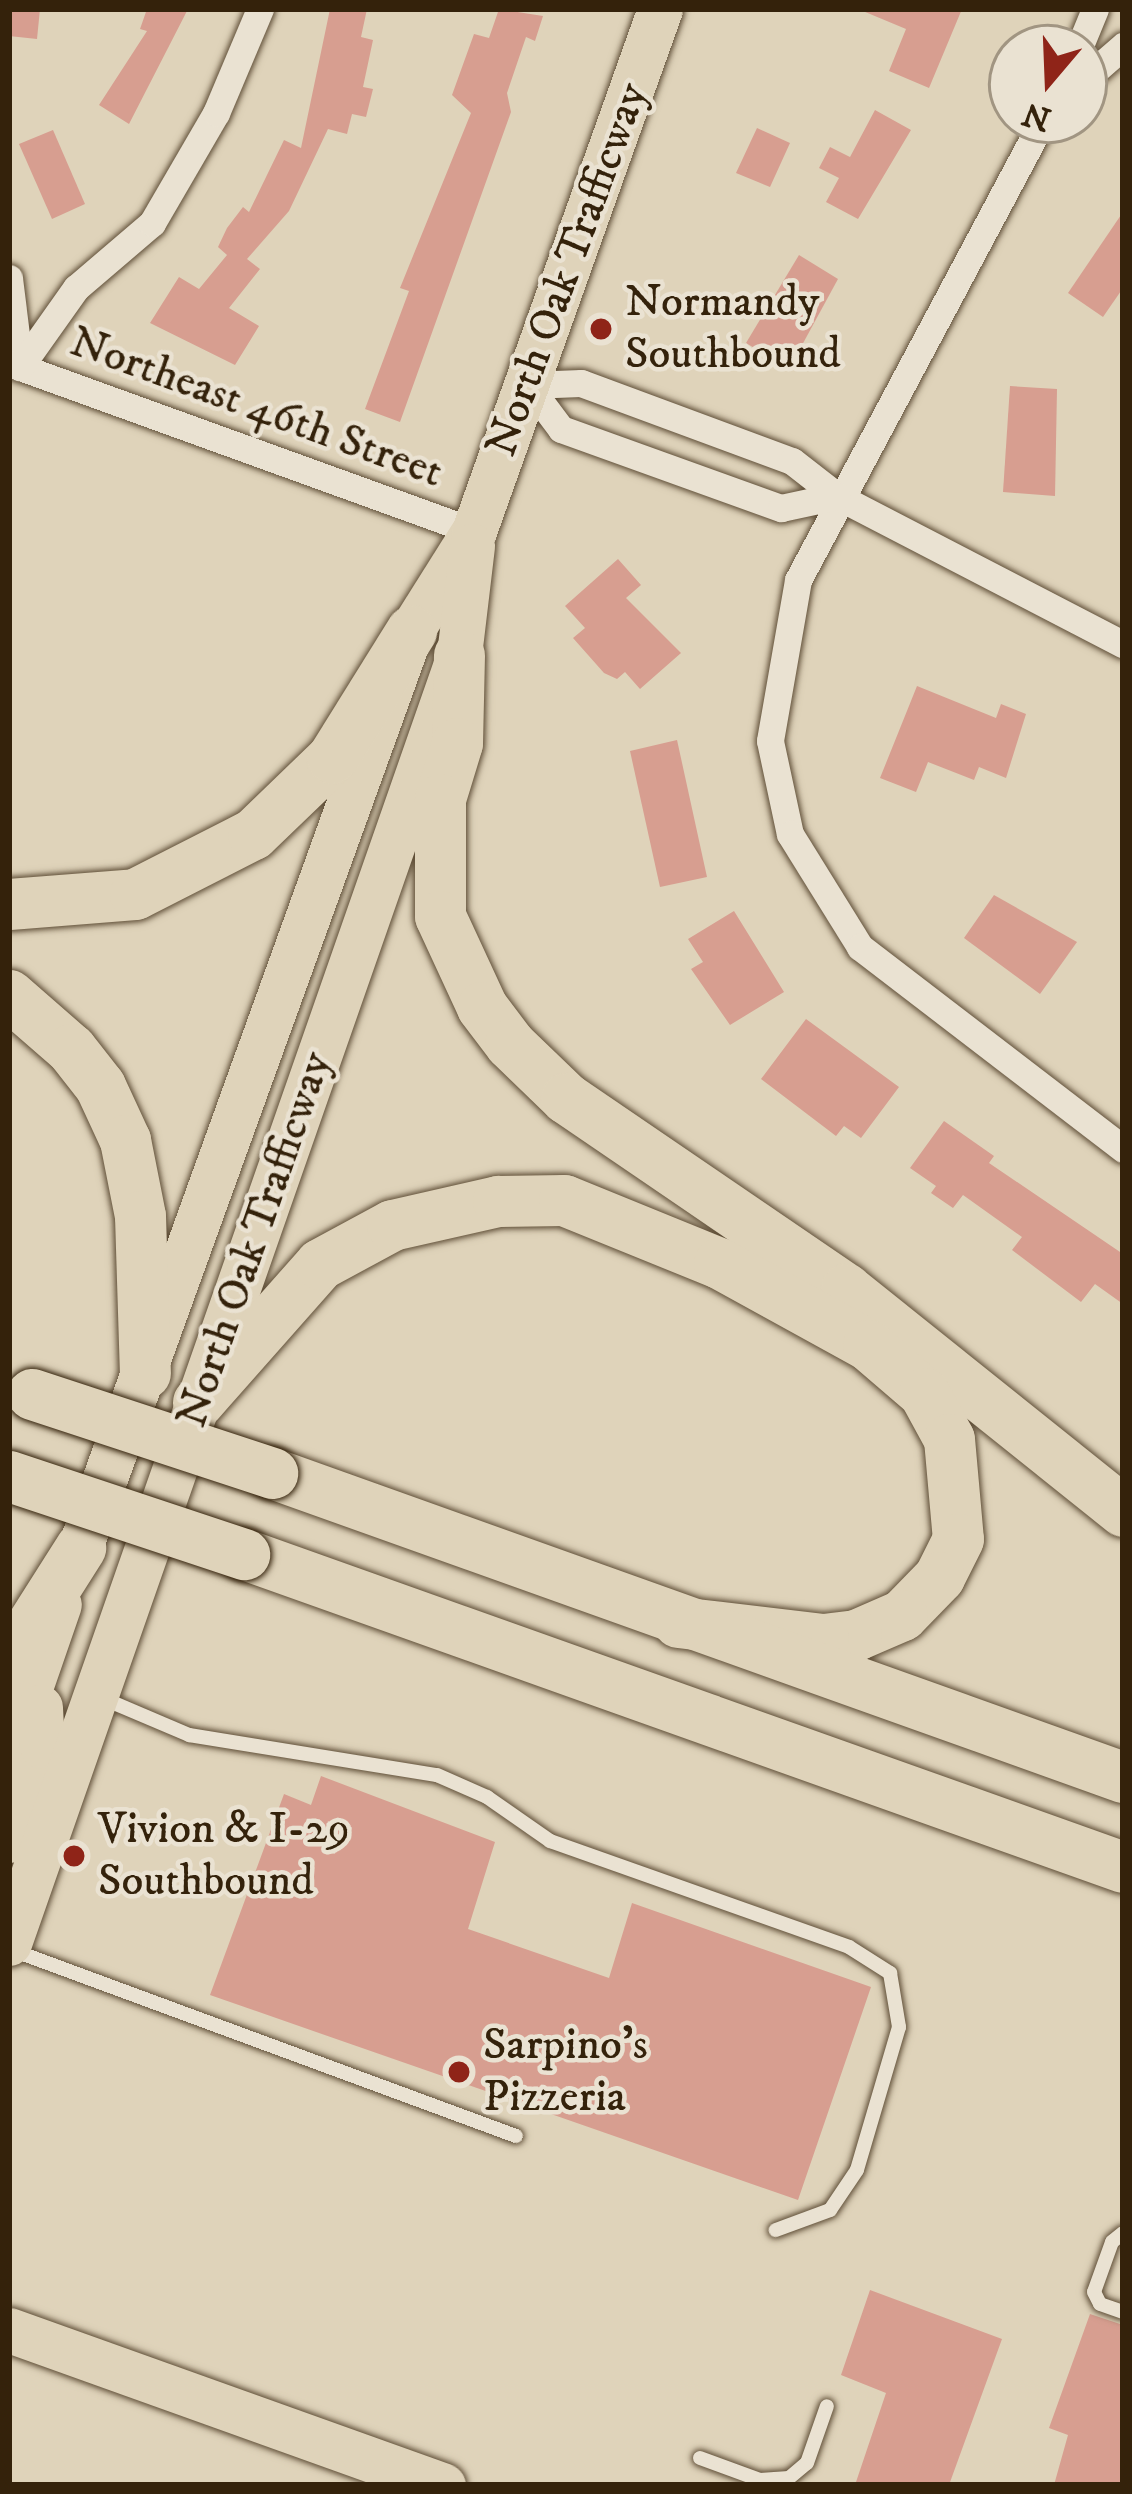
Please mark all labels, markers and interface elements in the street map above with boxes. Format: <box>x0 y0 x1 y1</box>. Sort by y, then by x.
north arrow <box>988 24 1108 144</box>
street label: North Oak Trafficway <box>475 76 661 464</box>
text: N <box>1018 92 1057 139</box>
place label: Normandy Southbound <box>625 276 841 382</box>
street label: Northeast 46th Street <box>62 315 450 501</box>
marker: Normandy Southbound <box>588 316 614 342</box>
street label: North Oak Trafficway <box>165 1045 345 1435</box>
place label: Vivion & I-29 Southbound <box>98 1803 350 1909</box>
marker: Vivion & I-29 Southbound <box>61 1843 87 1869</box>
place label: Sarpino's Pizzeria <box>483 2019 648 2125</box>
marker: Sarpino's Pizzeria <box>446 2059 472 2085</box>

